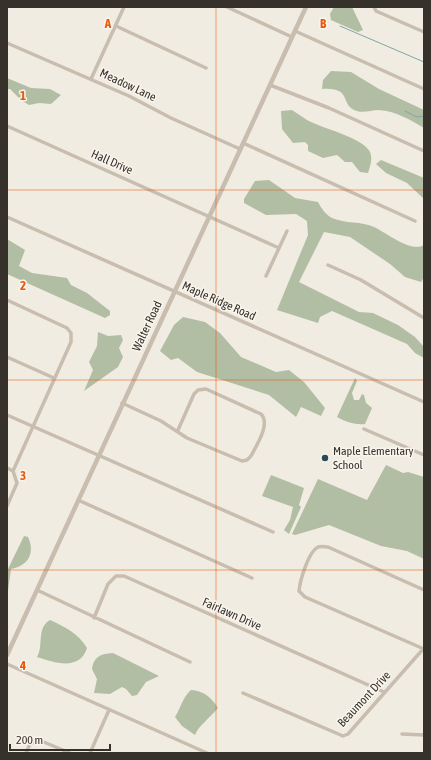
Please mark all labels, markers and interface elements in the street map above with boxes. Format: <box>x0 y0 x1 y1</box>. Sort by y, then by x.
text: A <box>104 16 112 31</box>
text: B <box>320 16 327 31</box>
street label: Meadow Lane <box>98 66 158 104</box>
text: 1 <box>20 88 26 103</box>
street label: Hall Drive <box>89 147 135 177</box>
text: 2 <box>20 278 26 293</box>
street label: Maple Ridge Road <box>180 279 258 323</box>
street label: Walter Road <box>129 299 165 353</box>
place label: Maple Elementary School <box>333 444 414 472</box>
marker: Maple Elementary School <box>320 453 330 463</box>
text: 3 <box>20 468 26 483</box>
street label: Fairlawn Drive <box>200 595 264 633</box>
text: 4 <box>19 658 26 673</box>
street label: Beaumont Drive <box>335 668 393 730</box>
scale bar <box>10 726 110 752</box>
text: 200 m <box>16 733 43 747</box>

